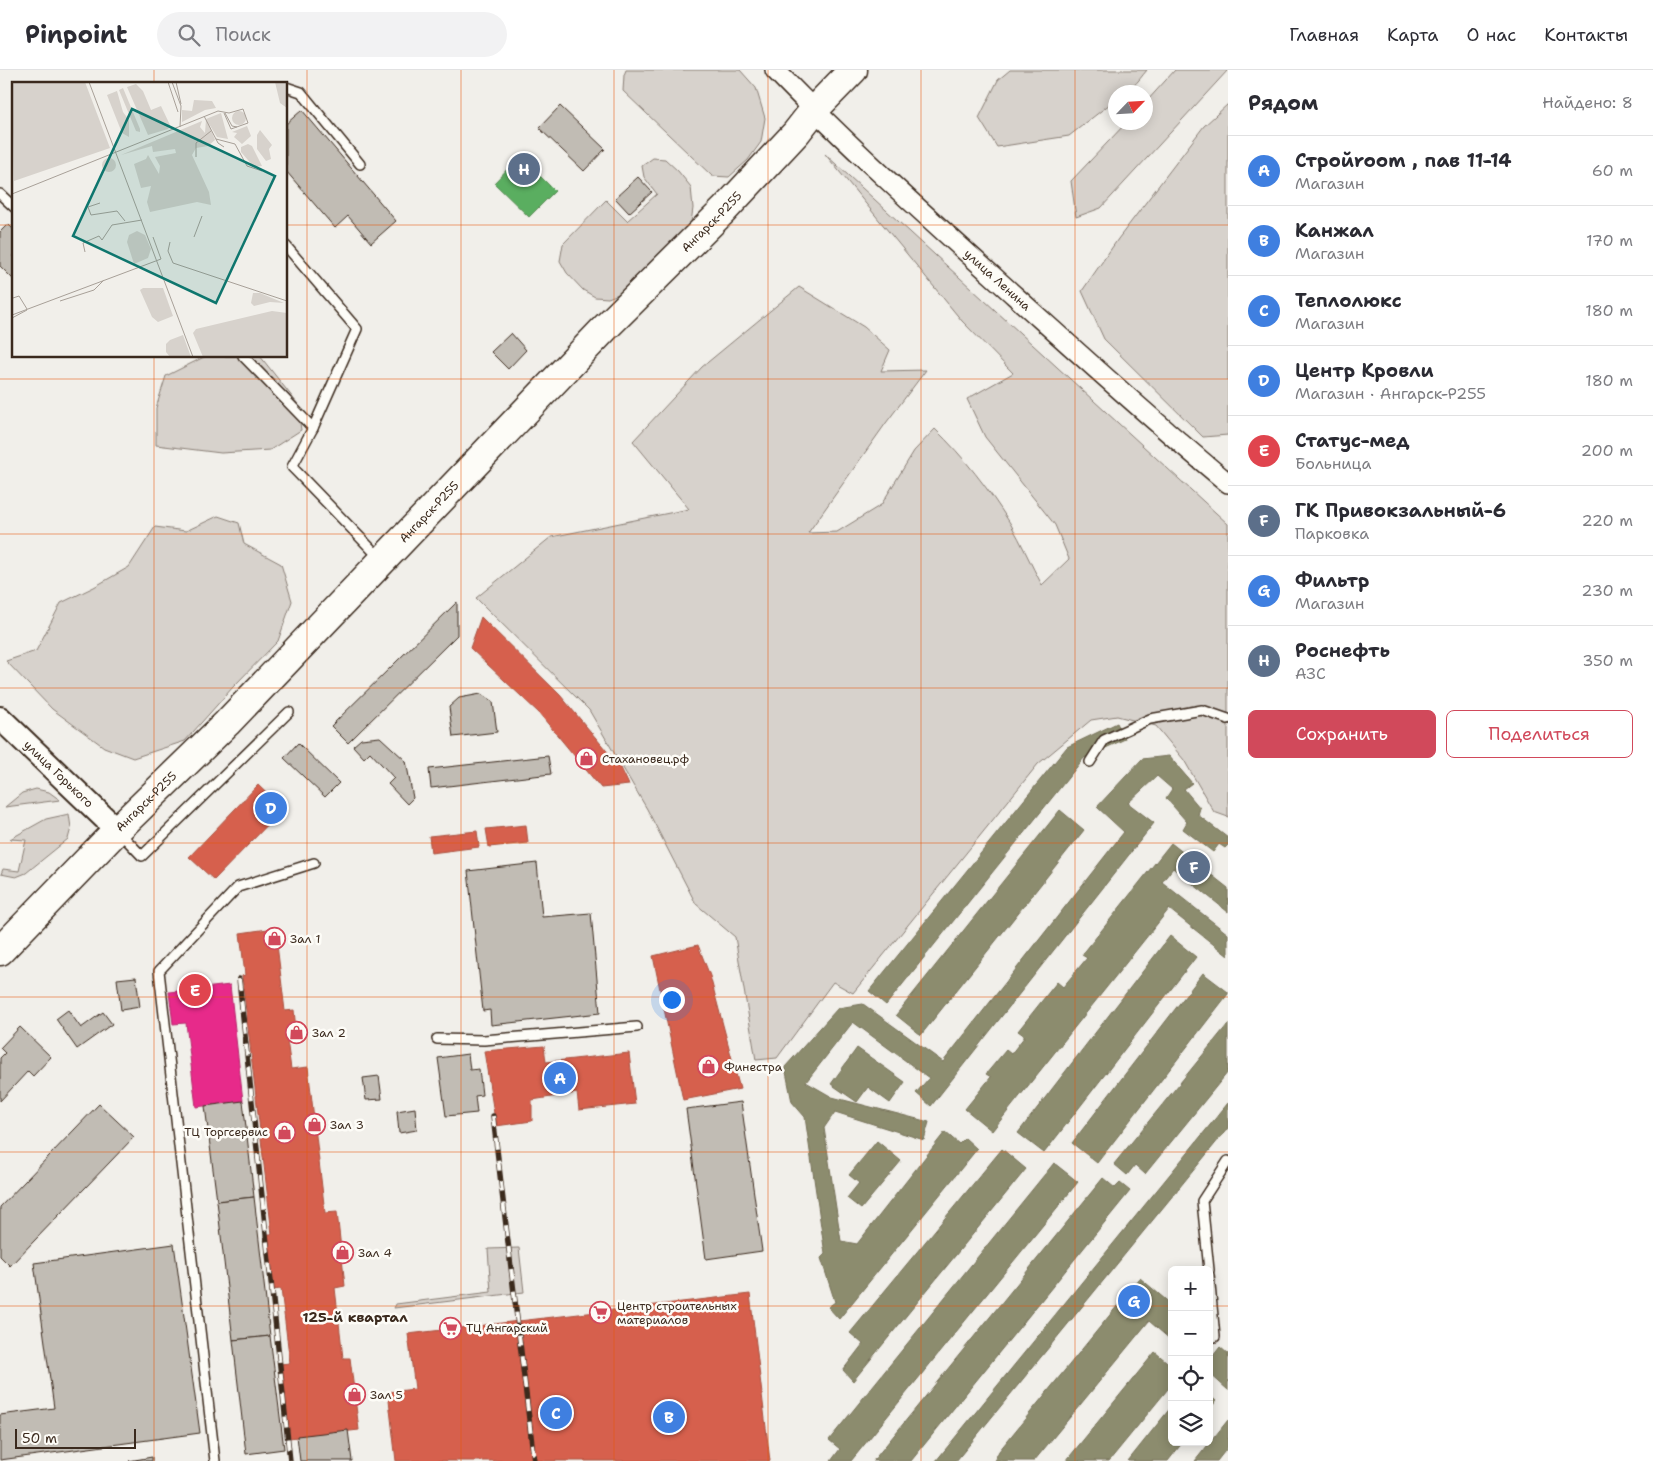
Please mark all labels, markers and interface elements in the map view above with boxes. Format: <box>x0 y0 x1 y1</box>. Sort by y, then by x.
search box <box>157 12 507 57</box>
text: Pinpoint <box>25 19 127 51</box>
icon: search <box>175 21 203 49</box>
text: Поиск <box>215 22 271 47</box>
text: Главная <box>1289 23 1359 47</box>
text: Карта <box>1387 23 1439 47</box>
text: О нас <box>1467 23 1516 47</box>
text: Контакты <box>1544 23 1628 47</box>
inset map <box>12 82 288 358</box>
north arrow <box>1108 85 1153 130</box>
text: Рядом <box>1248 89 1318 117</box>
text: Найдено: 8 <box>1542 92 1633 113</box>
text: Стройroom , пав 11-14 <box>1295 148 1511 173</box>
pin: H <box>508 150 540 188</box>
text: A <box>1258 160 1270 181</box>
text: 60 m <box>1592 160 1633 181</box>
text: Магазин <box>1295 173 1364 194</box>
street label: Ангарск-Р255 <box>678 188 745 256</box>
text: Канжал <box>1295 218 1374 243</box>
text: B <box>1259 230 1269 251</box>
text: 170 m <box>1586 230 1633 251</box>
text: Магазин <box>1295 243 1364 264</box>
street label: улица Ленина <box>961 246 1034 315</box>
text: Теплолюкс <box>1295 288 1402 313</box>
text: C <box>1259 300 1269 321</box>
text: 180 m <box>1585 300 1633 321</box>
text: Магазин <box>1295 313 1364 334</box>
text: Центр Кровли <box>1295 358 1434 383</box>
text: D <box>1258 370 1270 391</box>
text: 180 m <box>1585 370 1633 391</box>
text: Магазин · Ангарск-Р255 <box>1295 383 1486 404</box>
text: Статус-мед <box>1295 428 1409 453</box>
text: E <box>1259 440 1269 461</box>
text: 200 m <box>1581 440 1633 461</box>
text: Больница <box>1295 453 1371 474</box>
street label: Ангарск-Р255 <box>396 478 462 546</box>
text: ГК Привокзальный-6 <box>1295 498 1506 523</box>
text: F <box>1259 510 1269 531</box>
text: 220 m <box>1581 510 1633 531</box>
text: Парковка <box>1295 523 1369 544</box>
text: Фильтр <box>1295 568 1369 593</box>
text: G <box>1258 580 1270 601</box>
text: 230 m <box>1581 580 1633 601</box>
text: Магазин <box>1295 593 1364 614</box>
text: Роснефть <box>1295 638 1390 663</box>
text: H <box>1258 650 1270 671</box>
text: 350 m <box>1582 650 1633 671</box>
text: АЗС <box>1295 663 1326 684</box>
button: Сохранить <box>1248 710 1436 758</box>
button: Поделиться <box>1446 710 1633 758</box>
street label: улица Горького <box>20 737 97 811</box>
shop icon: Стахановец.рф <box>574 747 598 771</box>
place label: Стахановец.рф <box>602 751 689 767</box>
street label: Ангарск-Р255 <box>112 768 180 835</box>
pin: D <box>255 789 287 827</box>
pin: F <box>1178 848 1210 886</box>
shop icon: Зал 1 <box>262 927 286 951</box>
place label: Зал 1 <box>290 931 321 947</box>
pin: E <box>179 971 211 1009</box>
your location <box>659 987 685 1013</box>
shop icon: Зал 2 <box>284 1021 308 1045</box>
place label: Зал 2 <box>312 1025 346 1041</box>
shop icon: Финестра <box>696 1055 720 1079</box>
pin: A <box>544 1059 576 1097</box>
place label: Финестра <box>724 1059 783 1075</box>
shop icon: Зал 3 <box>302 1113 326 1137</box>
place label: Зал 3 <box>330 1117 364 1133</box>
shop icon: ТЦ Торгсервис <box>272 1120 296 1144</box>
place label: ТЦ Торгсервис <box>184 1124 268 1140</box>
shop icon: Зал 4 <box>330 1241 354 1265</box>
place label: Зал 4 <box>358 1245 392 1261</box>
map controls <box>1168 1266 1213 1446</box>
button: + <box>1168 1266 1213 1311</box>
pin: G <box>1118 1282 1150 1320</box>
place label: Центр строительных материалов <box>617 1298 737 1328</box>
supermarket icon: Центр строительных материалов <box>589 1301 613 1325</box>
district label: 125-й квартал <box>302 1308 408 1326</box>
button: − <box>1168 1311 1213 1356</box>
supermarket icon: ТЦ Ангарский <box>438 1316 462 1340</box>
place label: ТЦ Ангарский <box>466 1320 548 1336</box>
button: locate <box>1168 1356 1213 1401</box>
shop icon: Зал 5 <box>342 1383 366 1407</box>
place label: Зал 5 <box>370 1387 403 1403</box>
pin: C <box>540 1394 572 1432</box>
pin: B <box>653 1398 685 1436</box>
button: layers <box>1168 1401 1213 1446</box>
scale bar <box>15 1426 136 1449</box>
text: 50 m <box>22 1429 57 1447</box>

